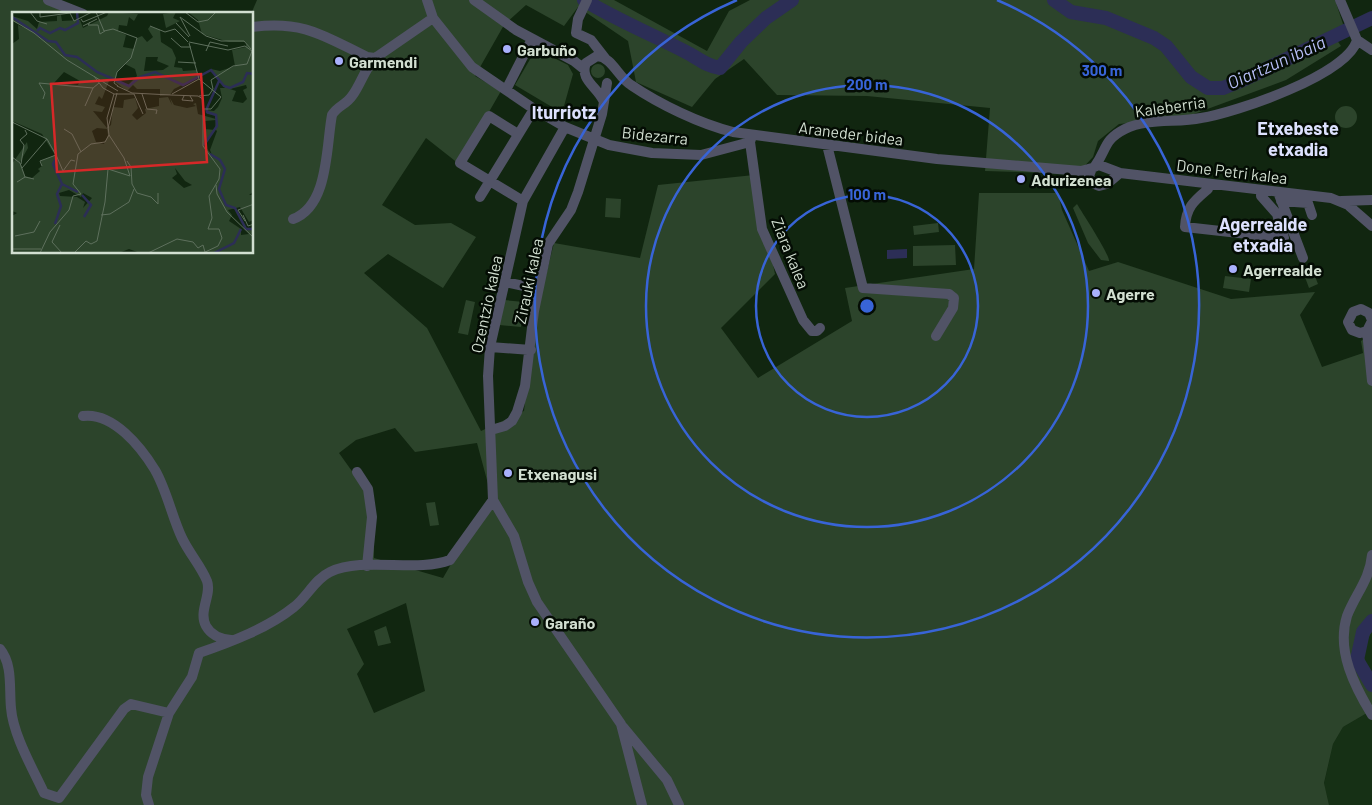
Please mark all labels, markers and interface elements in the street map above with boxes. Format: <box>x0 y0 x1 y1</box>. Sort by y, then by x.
inset map <box>12 12 254 254</box>
water label: Oiartzun ibaia <box>1223 31 1329 93</box>
place label: Garbuño <box>517 40 577 59</box>
marker: Garbuño <box>501 43 513 55</box>
place label: Garmendi <box>349 52 417 71</box>
marker: Garmendi <box>333 55 345 67</box>
text: 300 m <box>1082 61 1122 79</box>
text: 200 m <box>846 75 888 93</box>
street label: Kaleberria <box>1133 92 1207 120</box>
district label: Iturriotz <box>532 101 596 123</box>
street label: Araneder bidea <box>798 117 904 149</box>
district label: Etxebeste etxadia <box>1257 117 1339 160</box>
street label: Bidezarra <box>621 122 689 148</box>
street label: Done Petri kalea <box>1175 155 1289 187</box>
place label: Adurizenea <box>1031 170 1111 189</box>
marker: Adurizenea <box>1015 173 1027 185</box>
text: 100 m <box>848 185 886 203</box>
district label: Agerrealde etxadia <box>1219 213 1308 256</box>
street label: Ziara kalea <box>768 215 814 291</box>
street label: Zirauki kalea <box>510 236 546 326</box>
street label: Ozentzio kalea <box>466 253 506 355</box>
place label: Agerrealde <box>1243 260 1322 279</box>
marker: Agerrealde <box>1227 263 1239 275</box>
place label: Agerre <box>1106 284 1155 303</box>
marker: Agerre <box>1090 287 1102 299</box>
centre of rings <box>858 297 876 315</box>
place label: Etxenagusi <box>518 464 597 483</box>
marker: Etxenagusi <box>502 467 514 479</box>
place label: Garaño <box>545 613 595 632</box>
marker: Garaño <box>529 616 541 628</box>

